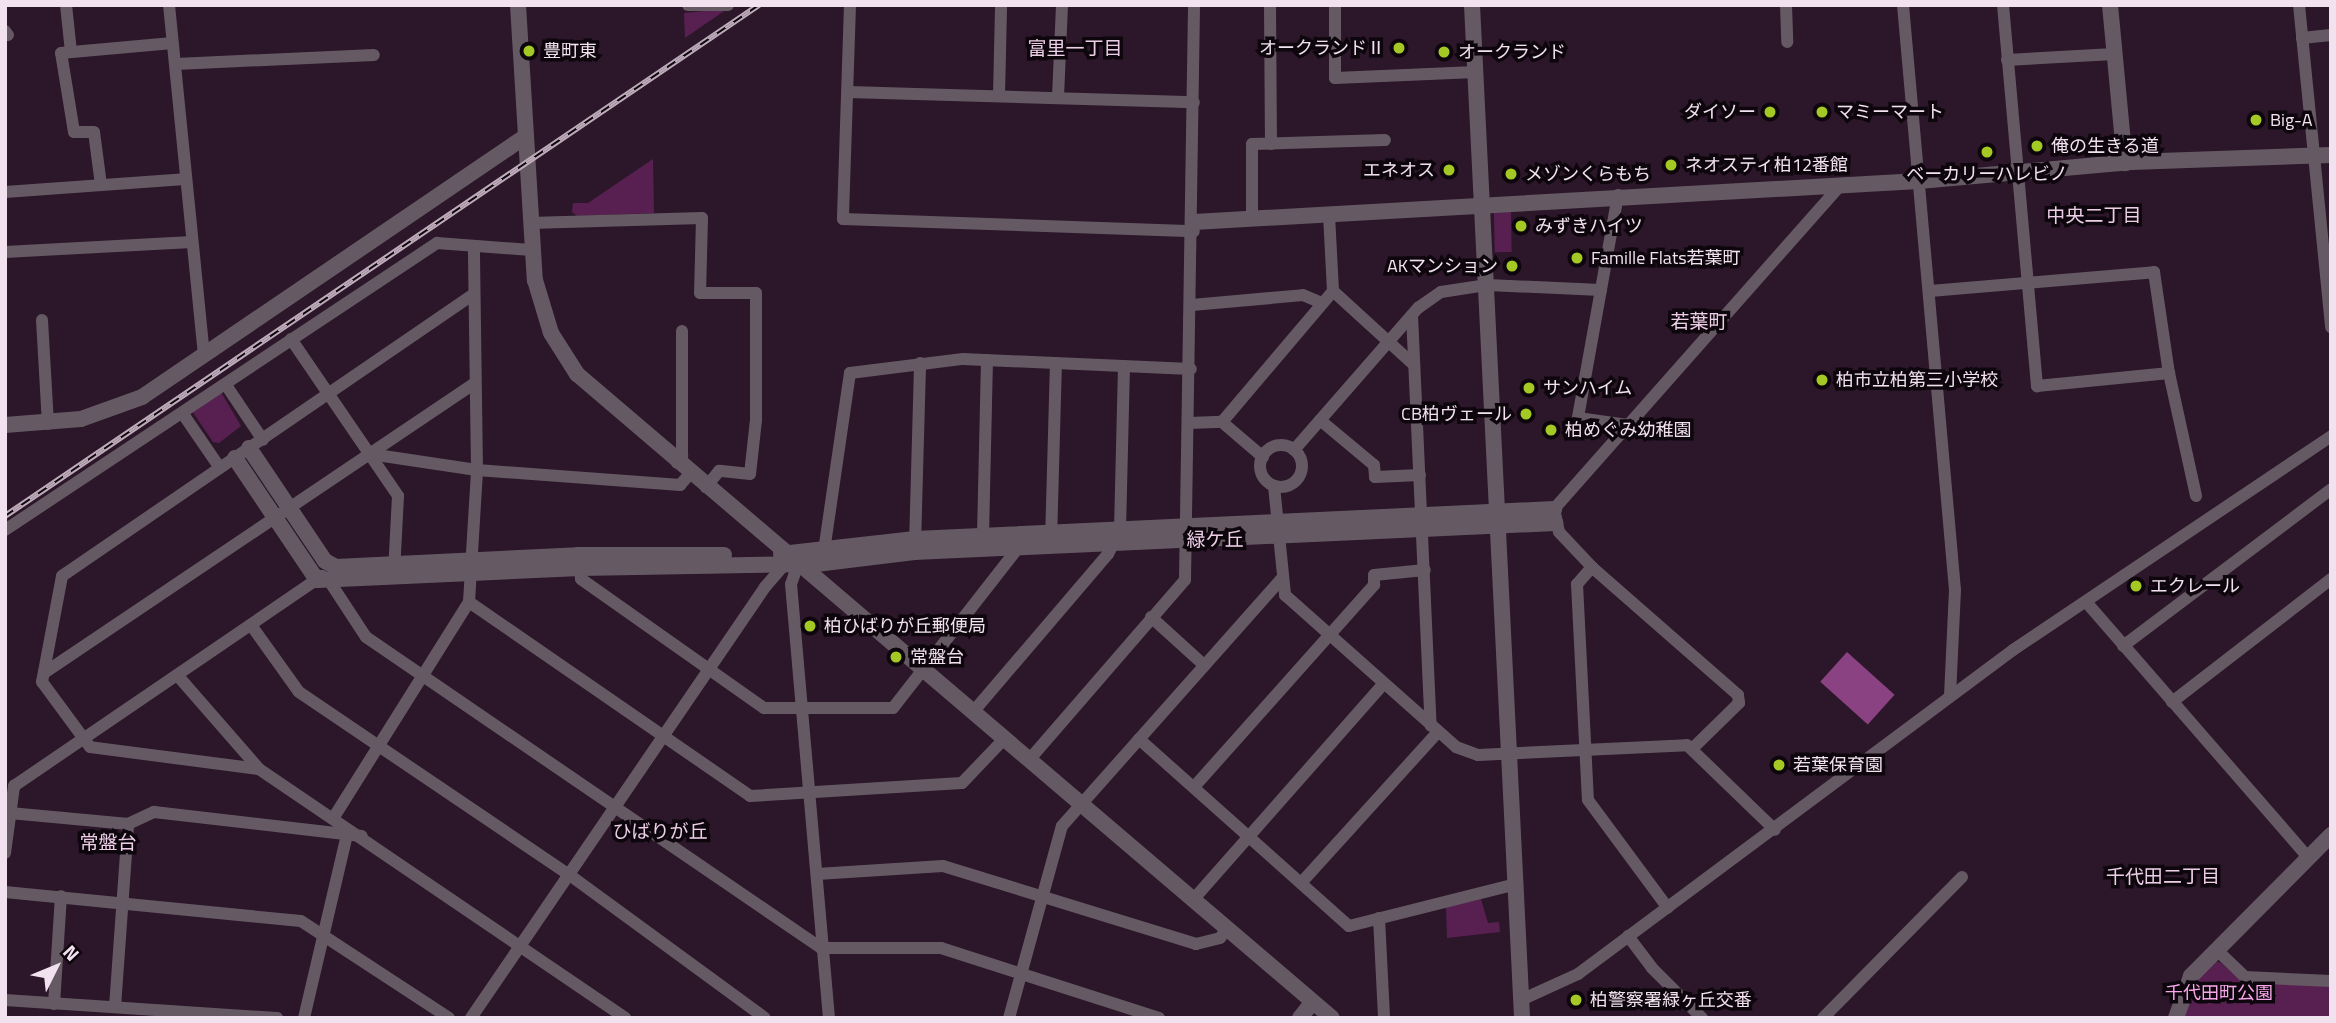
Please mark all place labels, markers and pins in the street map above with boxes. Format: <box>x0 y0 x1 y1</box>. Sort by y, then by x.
place label: オークランドⅡ <box>1259 37 1385 59</box>
place label: 豊町東 <box>543 40 597 62</box>
marker: オークランドⅡ <box>1391 40 1407 56</box>
place label: オークランド <box>1458 41 1566 63</box>
marker: 豊町東 <box>521 43 537 59</box>
marker: オークランド <box>1436 44 1452 60</box>
place label: ダイソー <box>1684 101 1756 123</box>
place label: マミーマート <box>1836 101 1944 123</box>
marker: ダイソー <box>1762 104 1778 120</box>
marker: マミーマート <box>1814 104 1830 120</box>
place label: Big-A <box>2270 109 2312 131</box>
marker: Big-A <box>2248 112 2264 128</box>
place label: 俺の生きる道 <box>2051 135 2159 157</box>
marker: 俺の生きる道 <box>2029 138 2045 154</box>
marker: ベーカリーハレビノ <box>1979 144 1995 160</box>
place label: ネオスティ柏12番館 <box>1685 154 1849 176</box>
marker: ネオスティ柏12番館 <box>1663 157 1679 173</box>
place label: エネオス <box>1363 159 1435 181</box>
marker: エネオス <box>1441 162 1457 178</box>
place label: メゾンくらもち <box>1525 163 1651 185</box>
place label: ベーカリーハレビノ <box>1906 163 2068 185</box>
marker: メゾンくらもち <box>1503 166 1519 182</box>
place label: みずきハイツ <box>1535 215 1643 237</box>
marker: みずきハイツ <box>1513 218 1529 234</box>
place label: Famille Flats若葉町 <box>1591 247 1741 269</box>
marker: Famille Flats若葉町 <box>1569 250 1585 266</box>
place label: AKマンション <box>1387 255 1498 277</box>
marker: AKマンション <box>1504 258 1520 274</box>
place label: 柏市立柏第三小学校 <box>1836 369 1998 391</box>
marker: 柏市立柏第三小学校 <box>1814 372 1830 388</box>
place label: サンハイム <box>1543 377 1633 399</box>
marker: サンハイム <box>1521 380 1537 396</box>
place label: CB柏ヴェール <box>1401 403 1512 425</box>
marker: CB柏ヴェール <box>1518 406 1534 422</box>
place label: 柏めぐみ幼稚園 <box>1565 419 1691 441</box>
marker: 柏めぐみ幼稚園 <box>1543 422 1559 438</box>
place label: エクレール <box>2150 575 2240 597</box>
marker: エクレール <box>2128 578 2144 594</box>
place label: 柏ひばりが丘郵便局 <box>824 615 986 637</box>
marker: 柏ひばりが丘郵便局 <box>802 618 818 634</box>
place label: 常盤台 <box>910 646 964 668</box>
marker: 常盤台 <box>888 649 904 665</box>
place label: 若葉保育園 <box>1793 754 1883 776</box>
marker: 若葉保育園 <box>1771 757 1787 773</box>
place label: 柏警察署緑ヶ丘交番 <box>1590 989 1752 1011</box>
marker: 柏警察署緑ヶ丘交番 <box>1568 992 1584 1008</box>

